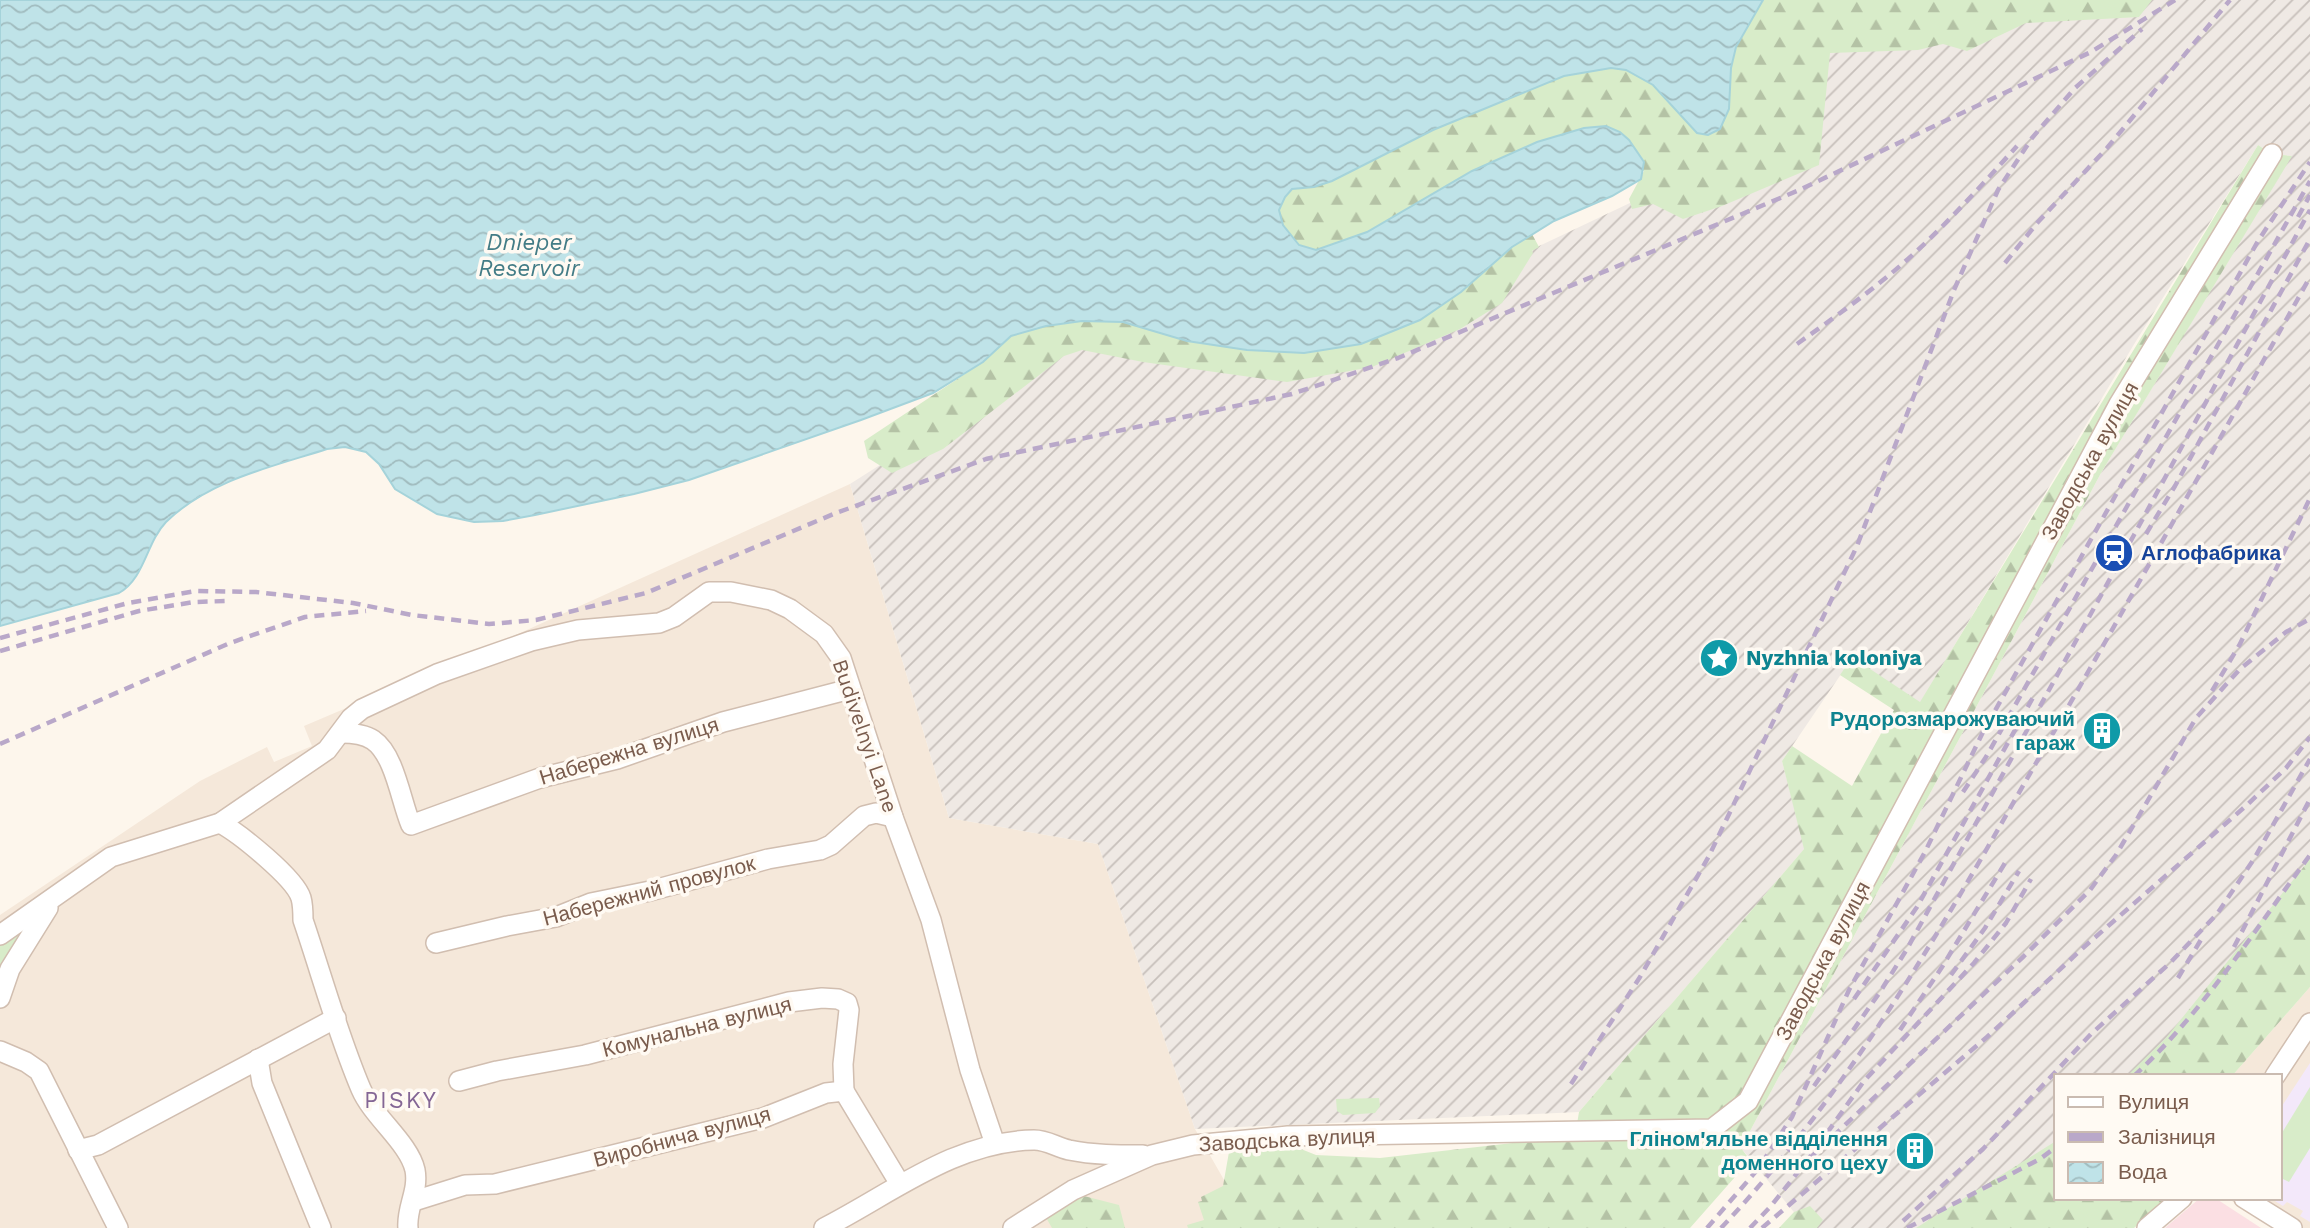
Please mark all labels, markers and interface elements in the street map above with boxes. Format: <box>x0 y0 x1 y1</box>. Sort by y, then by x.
water label: Dnieper Reservoir <box>478 229 581 282</box>
street label: Заводська вулиця <box>2036 377 2143 544</box>
station icon: Аглофабрика <box>2093 532 2135 574</box>
place label: Аглофабрика <box>2141 540 2282 565</box>
place icon: Nyzhnia koloniya <box>1698 637 1740 679</box>
place label: Nyzhnia koloniya <box>1746 645 1923 670</box>
street label: Budivelnyi Lane <box>827 656 903 816</box>
place label: Рудорозмарожуваючий гараж <box>1830 706 2076 755</box>
building icon: Рудорозмарожуваючий гараж <box>2081 710 2123 752</box>
street label: Набережна вулиця <box>536 711 721 790</box>
street label: Набережний провулок <box>540 850 758 931</box>
street label: Заводська вулиця <box>1770 877 1875 1045</box>
street label: Комунальна вулиця <box>600 991 794 1062</box>
legend <box>2054 1074 2282 1200</box>
district label: PISKY <box>364 1087 438 1114</box>
text: Вулиця <box>2118 1089 2189 1114</box>
street label: Виробнича вулиця <box>591 1101 773 1172</box>
street label: Заводська вулиця <box>1198 1122 1376 1157</box>
text: Залізниця <box>2118 1124 2216 1149</box>
place label: Гліном'яльне відділення доменного цеху <box>1629 1126 1888 1175</box>
building icon: Гліном'яльне відділення доменного цеху <box>1894 1130 1936 1172</box>
text: Вода <box>2118 1159 2167 1184</box>

